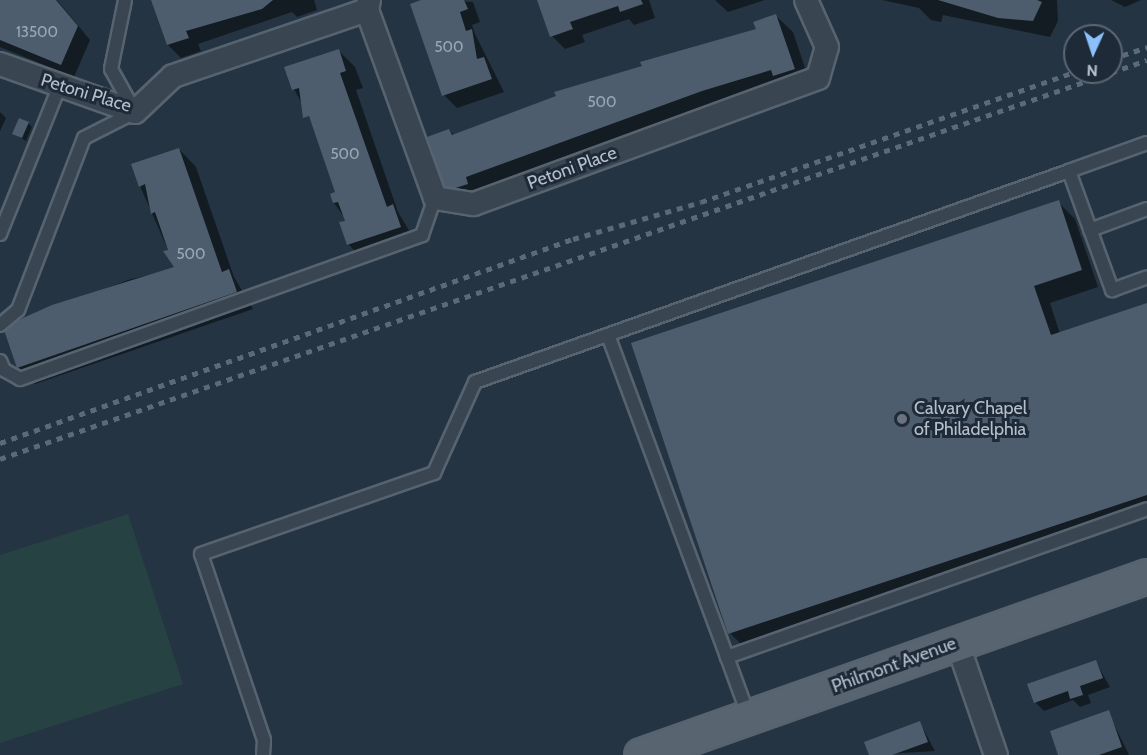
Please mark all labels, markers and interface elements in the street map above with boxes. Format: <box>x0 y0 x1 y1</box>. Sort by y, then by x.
house number: 13500 <box>16 24 58 42</box>
north arrow <box>1063 24 1123 84</box>
house number: 500 <box>434 39 464 57</box>
text: N <box>1086 61 1098 80</box>
street label: Petoni Place <box>38 69 134 117</box>
house number: 500 <box>587 94 617 112</box>
street label: Petoni Place <box>524 142 620 194</box>
house number: 500 <box>330 146 360 164</box>
house number: 500 <box>176 246 206 264</box>
place label: Calvary Chapel of Philadelphia <box>914 398 1027 440</box>
marker: Calvary Chapel of Philadelphia <box>895 412 909 426</box>
street label: Philmont Avenue <box>829 632 959 698</box>

